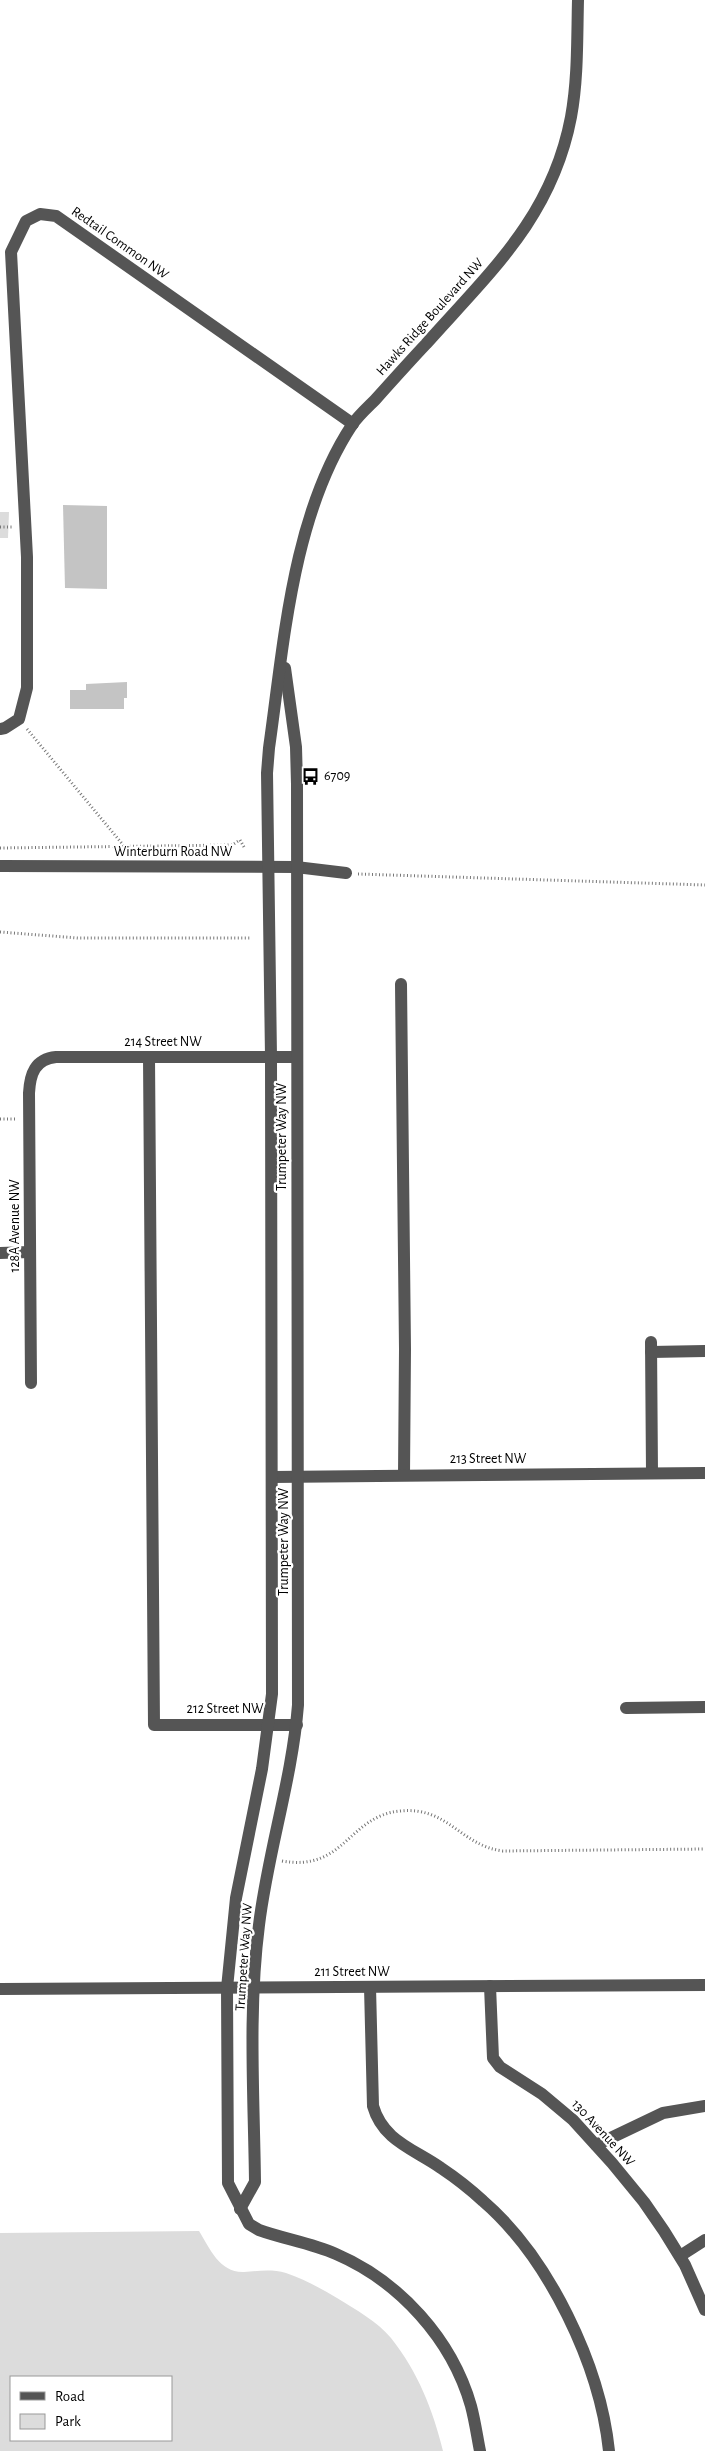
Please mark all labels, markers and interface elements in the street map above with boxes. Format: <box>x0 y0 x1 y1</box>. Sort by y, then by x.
street label: Redtail Common NW <box>69 204 172 282</box>
street label: Hawks Ridge Boulevard NW <box>374 255 486 378</box>
bus stop icon: 6709 <box>300 766 320 786</box>
place label: 6709 <box>324 769 350 783</box>
street label: Winterburn Road NW <box>114 845 233 859</box>
street label: 214 Street NW <box>124 1035 202 1049</box>
street label: Trumpeter Way NW <box>275 1083 289 1191</box>
street label: 128A Avenue NW <box>8 1179 22 1273</box>
street label: 213 Street NW <box>450 1452 527 1466</box>
street label: Trumpeter Way NW <box>277 1488 291 1596</box>
street label: 212 Street NW <box>187 1702 264 1716</box>
street label: Trumpeter Way NW <box>233 1902 255 2011</box>
street label: 211 Street NW <box>314 1965 390 1979</box>
street label: 130 Avenue NW <box>569 2097 638 2169</box>
legend <box>10 2376 172 2441</box>
text: Road <box>55 2389 85 2404</box>
text: Park <box>55 2414 81 2429</box>

